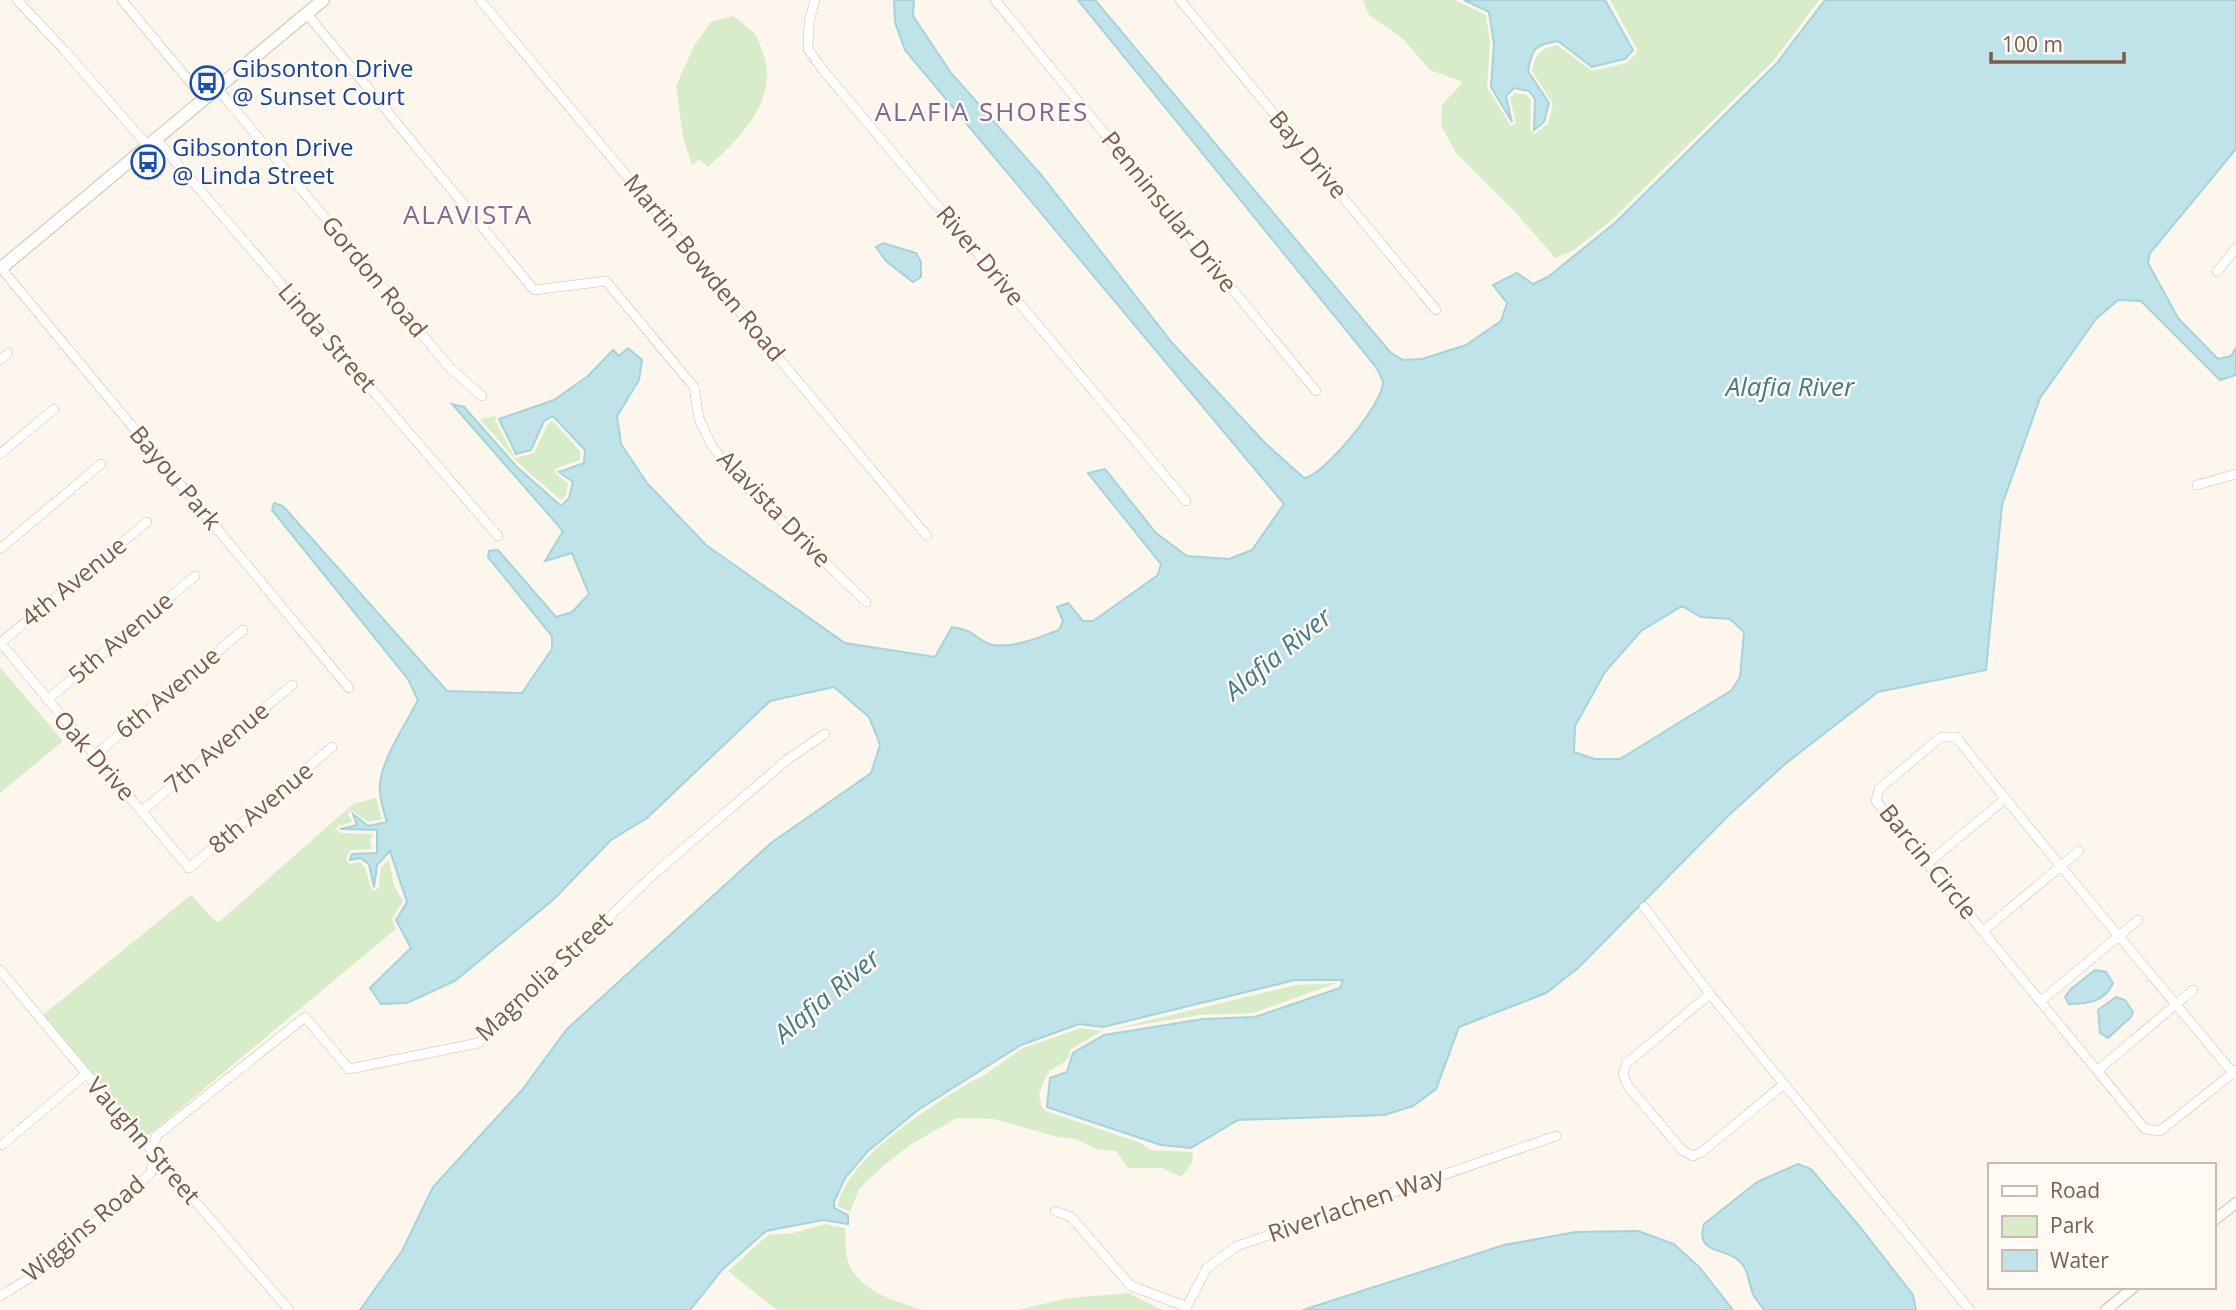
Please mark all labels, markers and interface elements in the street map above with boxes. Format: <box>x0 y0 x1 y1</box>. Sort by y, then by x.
scale bar <box>1991 21 2124 65</box>
text: 100 m <box>2002 30 2063 58</box>
place label: Gibsonton Drive @ Sunset Court <box>232 51 413 112</box>
bus stop icon: Gibsonton Drive @ Sunset Court <box>188 64 226 102</box>
district label: ALAFIA SHORES <box>875 93 1089 129</box>
street label: Bay Drive <box>1262 103 1356 205</box>
street label: Penninsular Drive <box>1095 124 1245 299</box>
place label: Gibsonton Drive @ Linda Street <box>172 130 353 191</box>
bus stop icon: Gibsonton Drive @ Linda Street <box>129 143 167 181</box>
street label: Martin Bowden Road <box>617 166 793 368</box>
district label: ALAVISTA <box>403 196 533 232</box>
street label: River Drive <box>930 198 1033 312</box>
street label: Gordon Road <box>315 208 436 344</box>
street label: Linda Street <box>272 275 385 399</box>
water label: Alafia River <box>1724 368 1856 404</box>
street label: Bayou Park <box>123 418 230 536</box>
street label: Alavista Drive <box>711 442 839 574</box>
street label: 4th Avenue <box>13 528 133 634</box>
street label: 5th Avenue <box>61 583 179 690</box>
water label: Alafia River <box>1215 598 1340 709</box>
street label: 6th Avenue <box>108 638 226 745</box>
street label: 7th Avenue <box>157 693 275 800</box>
street label: Oak Drive <box>47 703 144 807</box>
street label: 8th Avenue <box>201 753 319 860</box>
street label: Barcin Circle <box>1873 797 1986 926</box>
street label: Magnolia Street <box>467 904 619 1048</box>
water label: Alafia River <box>764 939 889 1052</box>
street label: Vaughn Street <box>80 1070 208 1211</box>
street label: Riverlachen Way <box>1263 1158 1449 1249</box>
legend <box>1988 1163 2215 1289</box>
street label: Wiggins Road <box>15 1167 151 1289</box>
text: Road <box>2050 1176 2100 1204</box>
text: Park <box>2050 1211 2094 1239</box>
text: Water <box>2050 1246 2109 1274</box>

